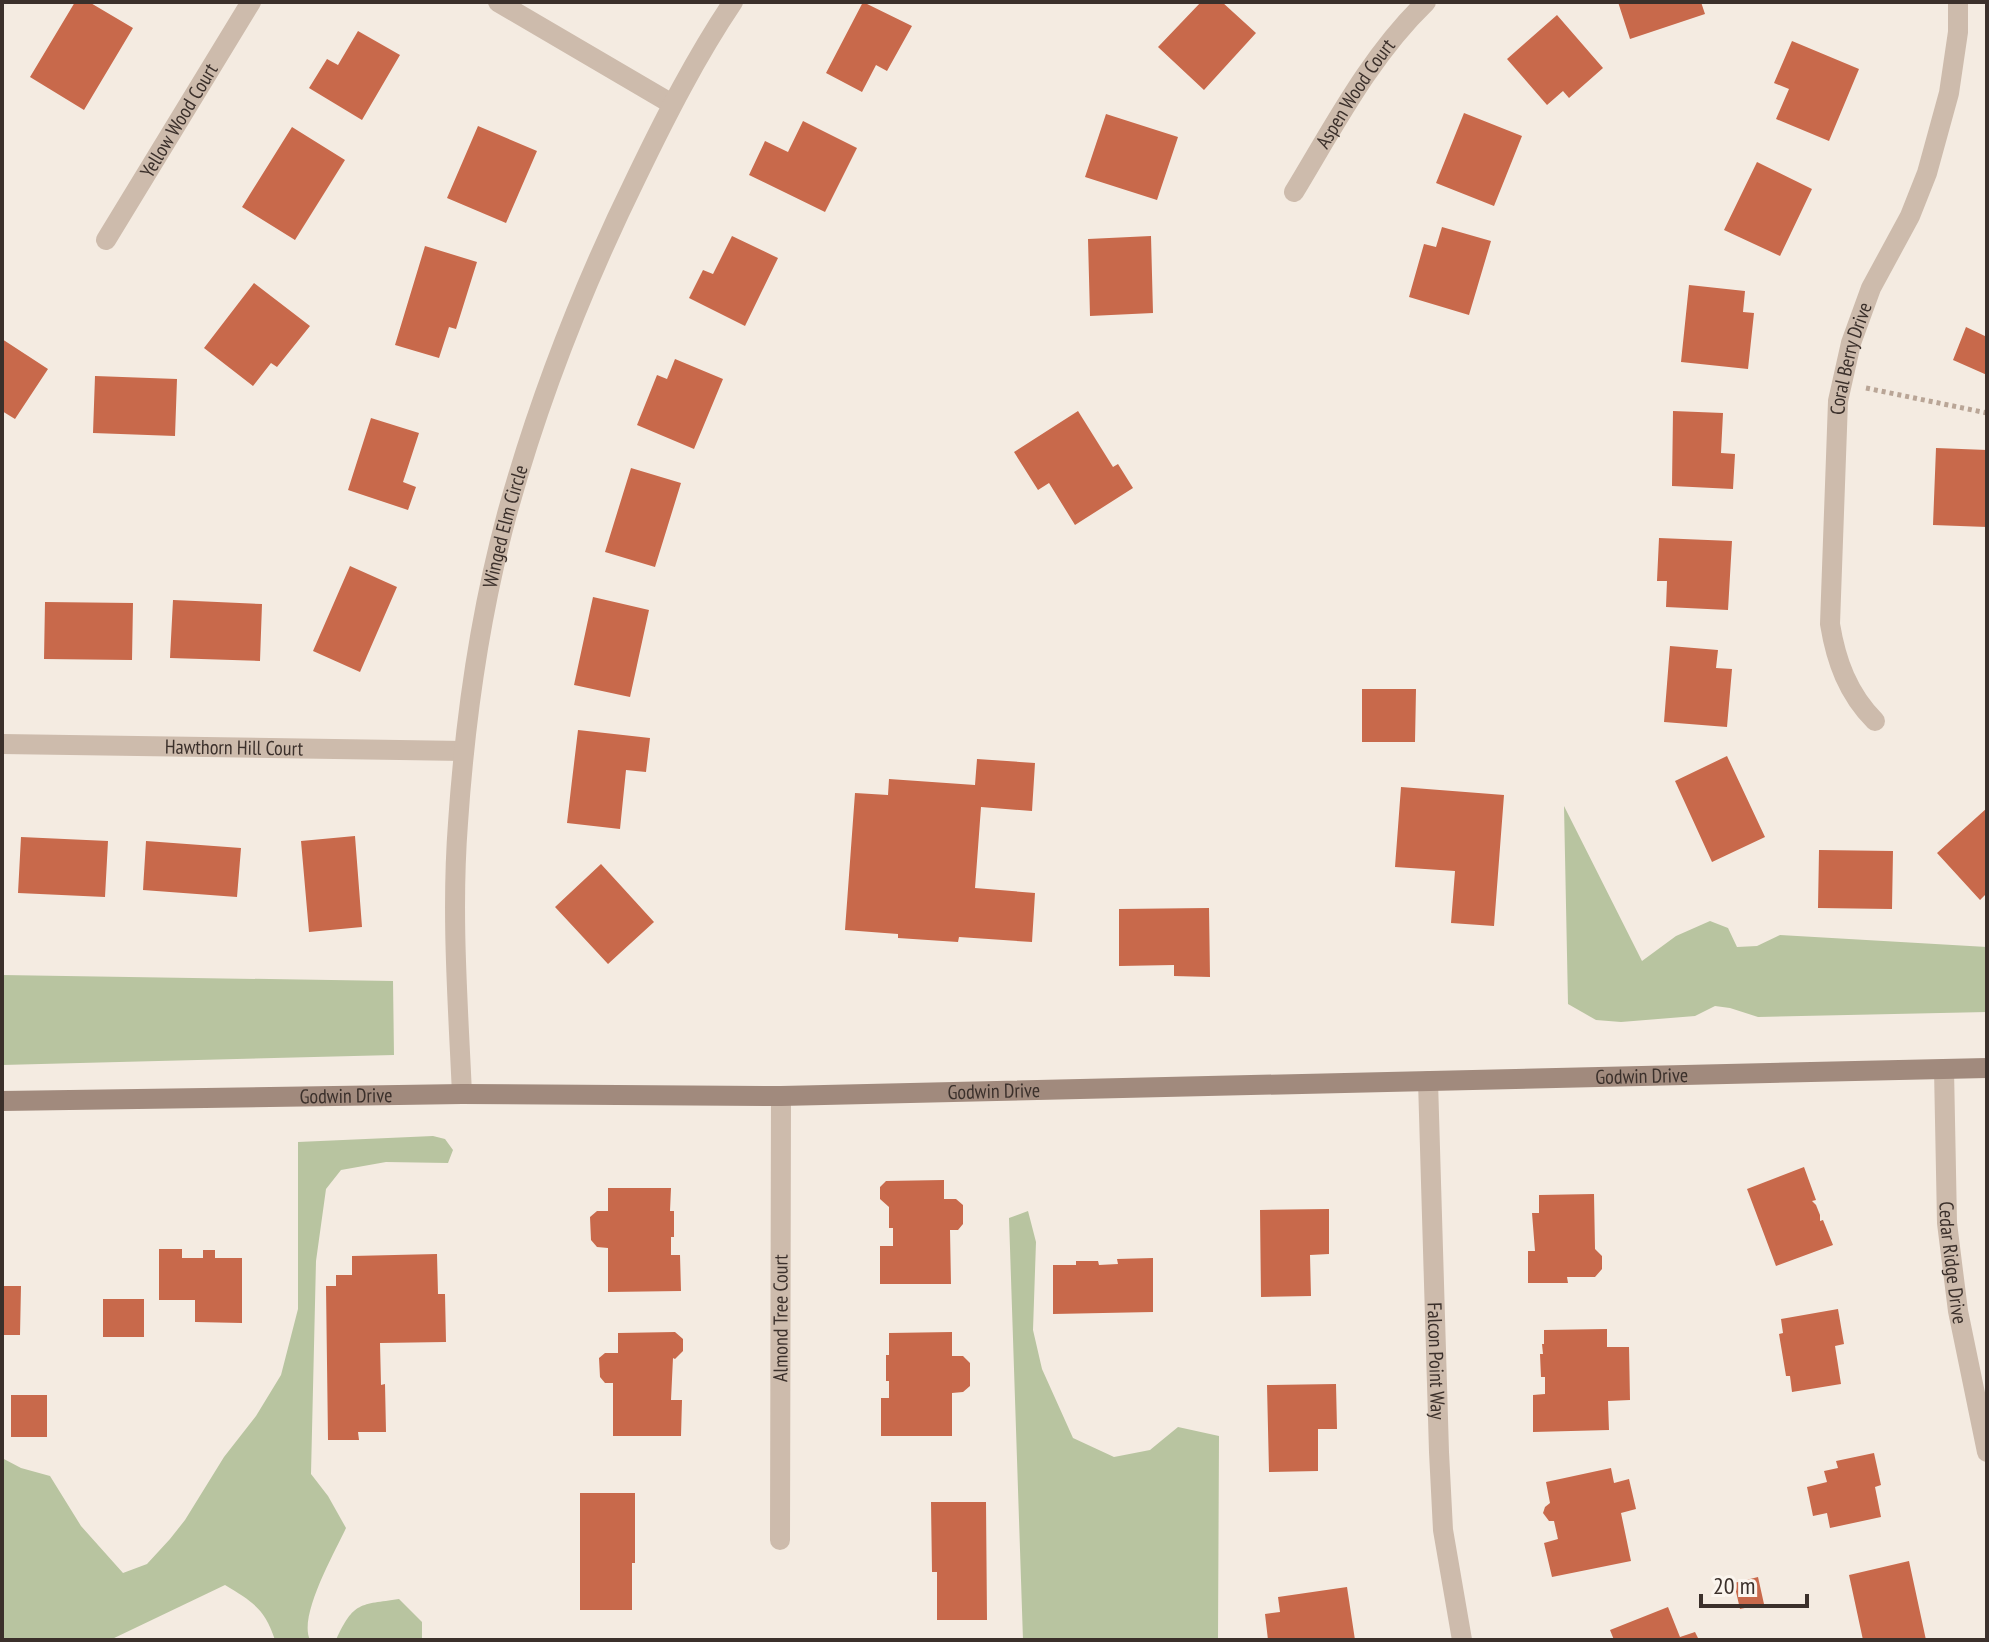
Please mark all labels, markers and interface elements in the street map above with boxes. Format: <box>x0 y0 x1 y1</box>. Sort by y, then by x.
street label: Aspen Wood Court <box>1310 33 1401 153</box>
street label: Yellow Wood Court <box>134 58 224 182</box>
street label: Coral Berry Drive <box>1825 299 1878 415</box>
street label: Winged Elm Circle <box>477 462 534 590</box>
street label: Hawthorn Hill Court <box>165 733 304 762</box>
street label: Godwin Drive <box>1595 1062 1688 1090</box>
street label: Godwin Drive <box>947 1077 1041 1105</box>
street label: Godwin Drive <box>299 1082 393 1109</box>
street label: Cedar Ridge Drive <box>1934 1201 1973 1326</box>
street label: Almond Tree Court <box>767 1254 794 1382</box>
street label: Falcon Point Way <box>1422 1302 1451 1420</box>
scale bar <box>1701 1558 1807 1608</box>
text: 20 m <box>1713 1570 1755 1601</box>

